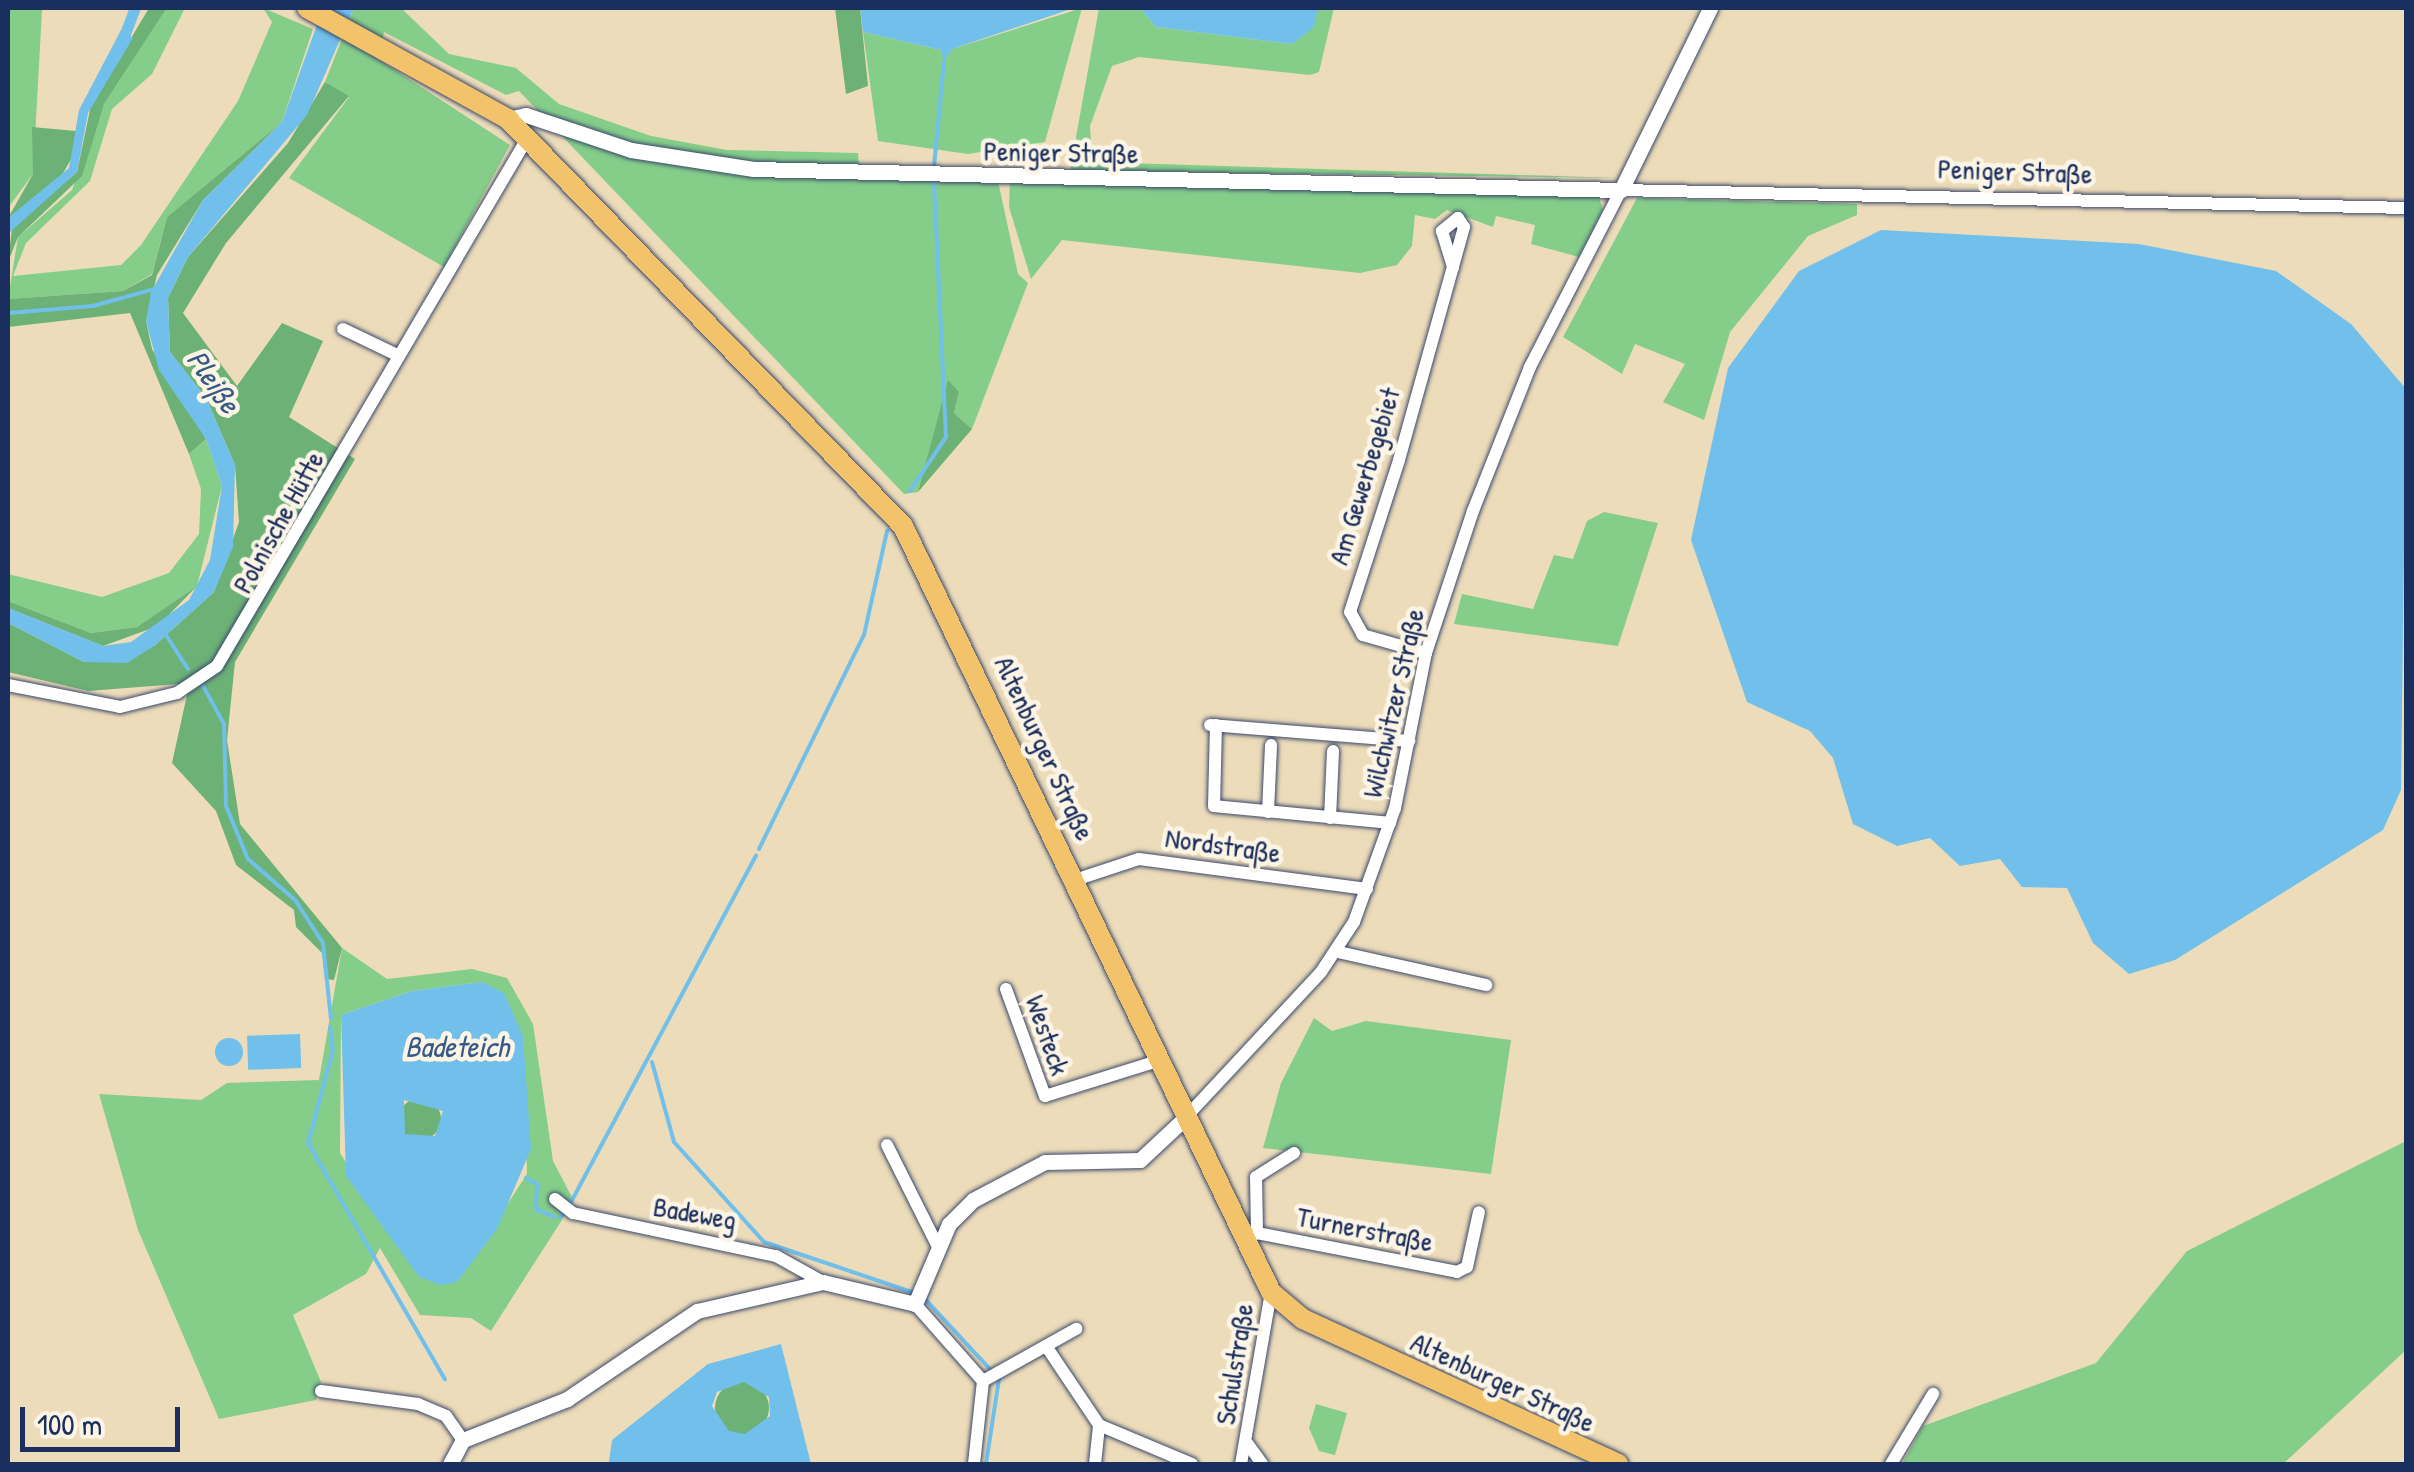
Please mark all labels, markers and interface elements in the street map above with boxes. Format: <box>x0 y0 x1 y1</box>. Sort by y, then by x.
street label: Peniger Straße <box>983 134 1139 170</box>
street label: Peniger Straße <box>1937 152 2093 190</box>
water label: Pleiße <box>180 342 248 420</box>
street label: Am Gewerbegebiet <box>1321 383 1407 569</box>
street label: Polnische Hütte <box>225 445 331 599</box>
street label: Wilchwitzer Straße <box>1355 605 1431 801</box>
street label: Altenburger Straße <box>988 651 1102 845</box>
street label: Nordstraße <box>1163 820 1283 870</box>
street label: Westeck <box>1019 991 1077 1079</box>
water label: Badeteich <box>405 1028 509 1064</box>
street label: Badeweg <box>651 1189 739 1237</box>
street label: Turnerstraße <box>1294 1199 1436 1259</box>
street label: Schulstraße <box>1208 1301 1260 1427</box>
street label: Altenburger Straße <box>1406 1325 1600 1439</box>
scale bar <box>25 1387 185 1449</box>
text: 100 m <box>37 1404 102 1444</box>

